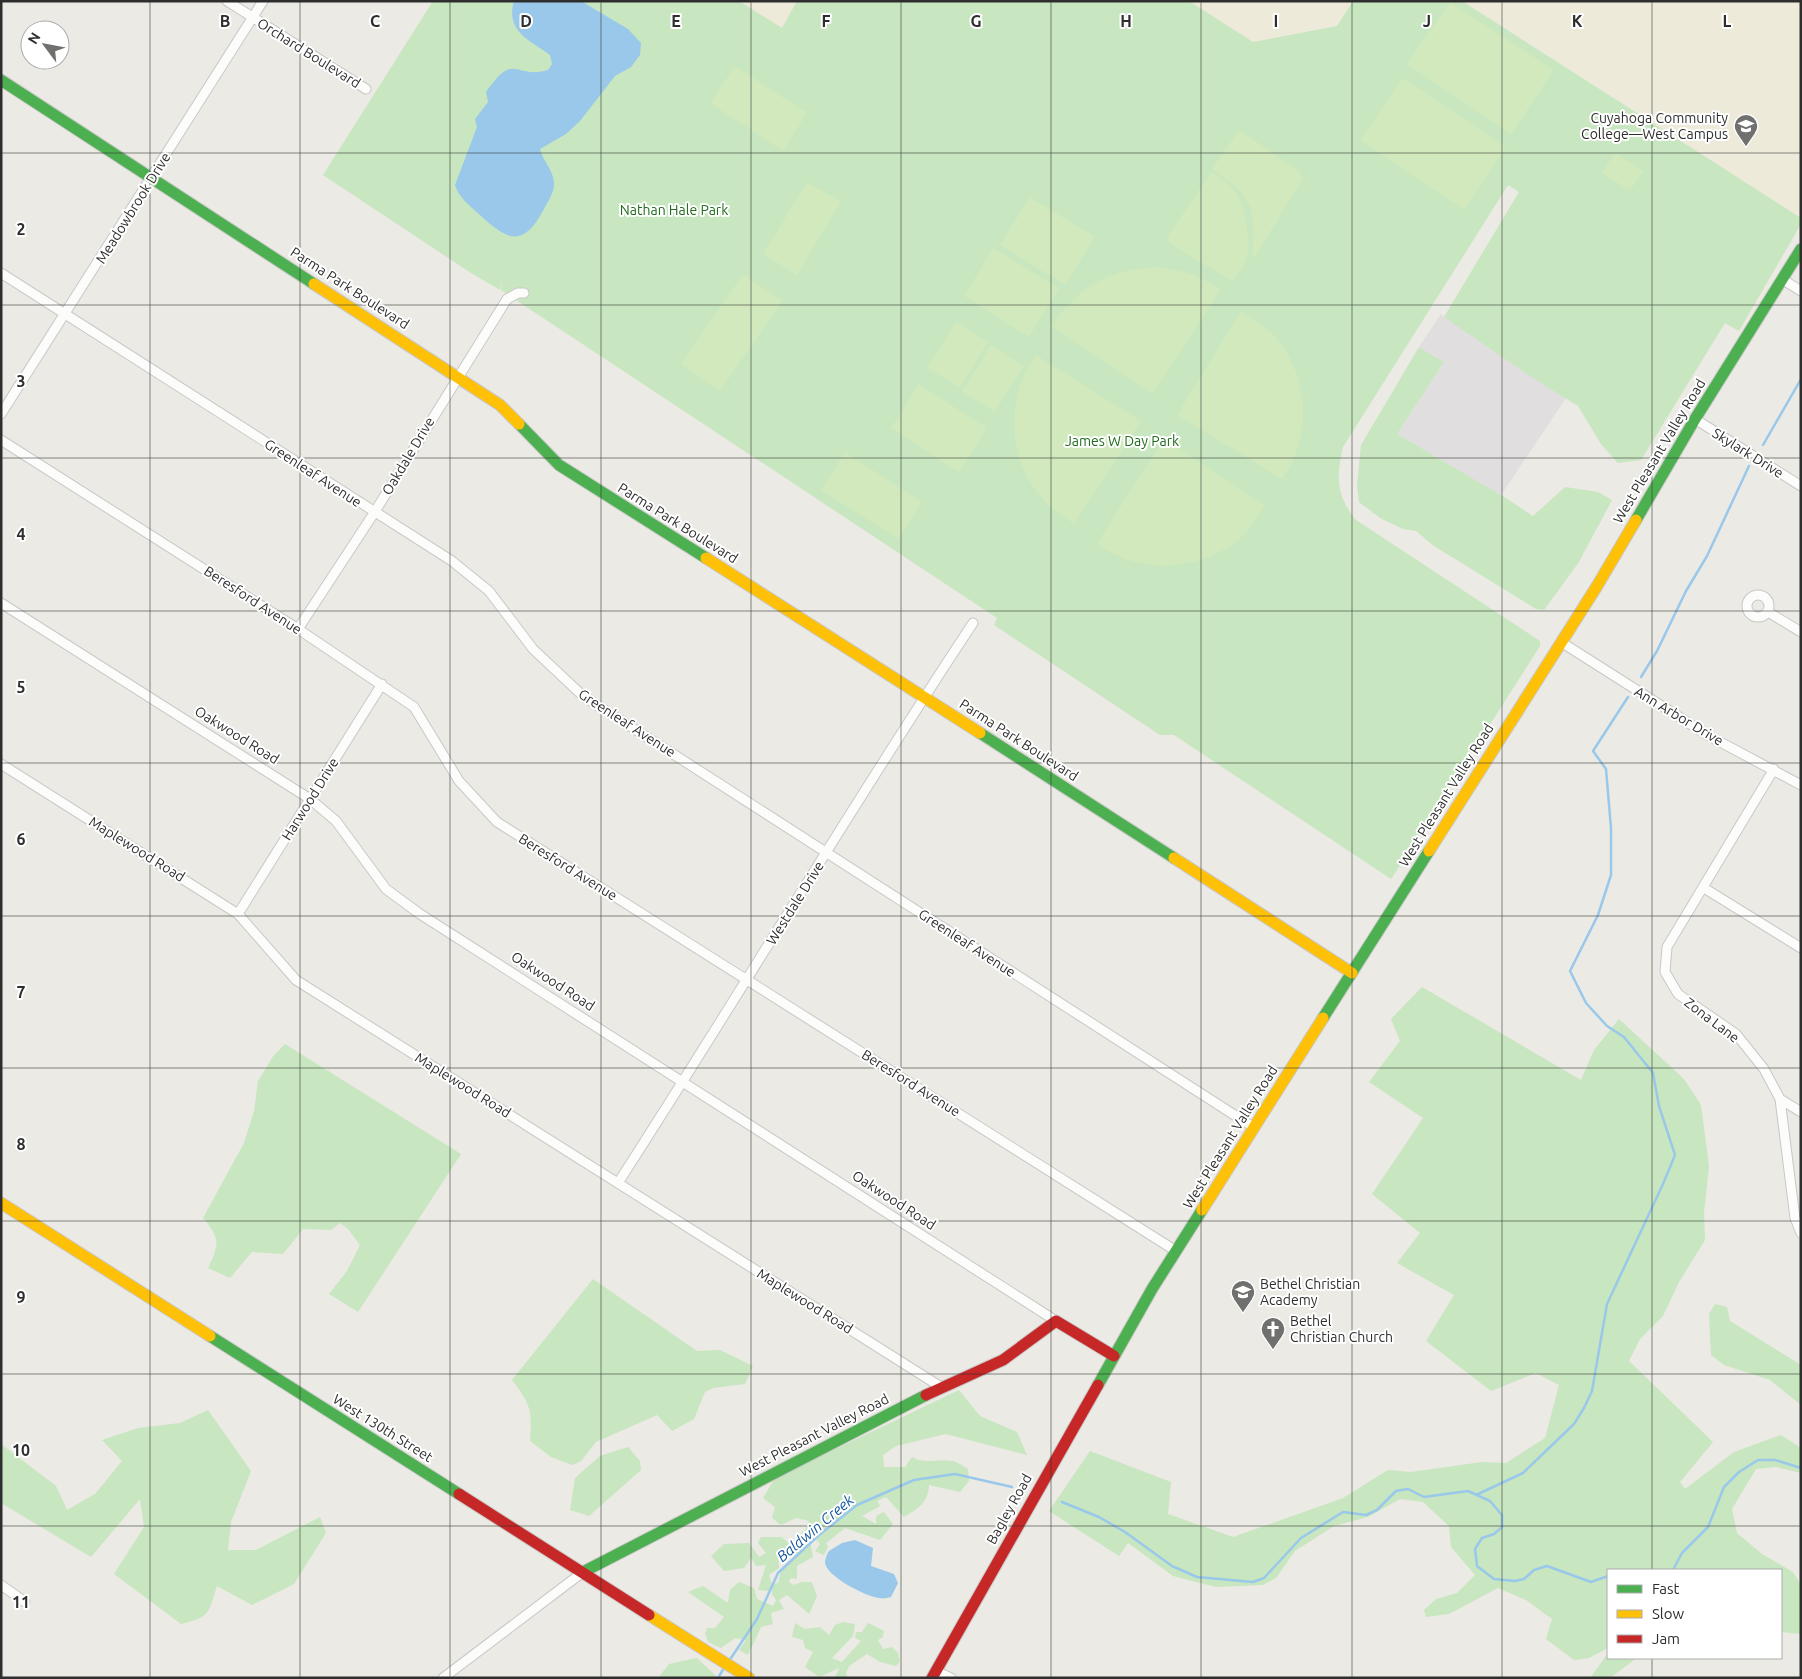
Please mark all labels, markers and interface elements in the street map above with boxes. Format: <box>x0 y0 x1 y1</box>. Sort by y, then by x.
text: B <box>220 12 230 30</box>
text: C <box>370 12 380 30</box>
text: D <box>520 12 532 30</box>
text: E <box>671 12 681 30</box>
text: F <box>822 12 831 30</box>
text: G <box>970 12 982 30</box>
text: H <box>1120 12 1132 30</box>
text: I <box>1274 12 1278 30</box>
text: J <box>1423 12 1431 30</box>
text: K <box>1572 12 1583 30</box>
text: L <box>1723 12 1732 30</box>
street label: Orchard Boulevard <box>255 15 363 91</box>
north arrow <box>20 20 70 70</box>
text: N <box>24 29 44 47</box>
place label: Cuyahoga Community College—West Campus <box>1581 110 1728 142</box>
school or university icon: Cuyahoga Community College—West Campus <box>1733 113 1759 147</box>
street label: Meadowbrook Drive <box>92 150 174 266</box>
park label: Nathan Hale Park <box>620 202 728 218</box>
text: 2 <box>16 220 26 238</box>
street label: Parma Park Boulevard <box>288 244 412 332</box>
text: 3 <box>16 372 26 390</box>
street label: West Pleasant Valley Road <box>1610 376 1708 526</box>
street label: Oakdale Drive <box>378 414 438 498</box>
street label: Skylark Drive <box>1710 425 1786 481</box>
park label: James W Day Park <box>1065 433 1179 449</box>
street label: Greenleaf Avenue <box>262 436 364 510</box>
street label: Parma Park Boulevard <box>615 480 741 566</box>
text: 4 <box>16 525 26 543</box>
street label: Beresford Avenue <box>201 562 305 638</box>
text: 5 <box>16 678 26 696</box>
street label: Ann Arbor Drive <box>1632 683 1726 749</box>
street label: Greenleaf Avenue <box>576 686 678 760</box>
street label: Parma Park Boulevard <box>957 696 1081 784</box>
street label: Oakwood Road <box>192 703 282 767</box>
street label: West Pleasant Valley Road <box>1395 721 1497 869</box>
street label: Harwood Drive <box>278 755 342 843</box>
street label: Maplewood Road <box>86 813 188 885</box>
text: 6 <box>16 830 26 848</box>
street label: Beresford Avenue <box>516 830 620 904</box>
street label: Westdale Drive <box>763 858 827 948</box>
street label: Greenleaf Avenue <box>916 906 1018 980</box>
street label: Oakwood Road <box>508 948 598 1014</box>
text: 7 <box>16 983 26 1001</box>
street label: Zona Lane <box>1681 994 1743 1046</box>
street label: Beresford Avenue <box>859 1046 963 1120</box>
street label: Maplewood Road <box>412 1049 514 1121</box>
street label: West Pleasant Valley Road <box>1179 1063 1281 1211</box>
text: 8 <box>16 1135 26 1153</box>
street label: Oakwood Road <box>849 1167 939 1233</box>
street label: Maplewood Road <box>754 1265 856 1337</box>
place label: Bethel Christian Academy <box>1260 1276 1360 1308</box>
school or university icon: Bethel Christian Academy <box>1230 1279 1256 1313</box>
text: 9 <box>16 1288 26 1306</box>
place label: Bethel Christian Church <box>1290 1313 1393 1345</box>
church icon: Bethel Christian Church <box>1260 1316 1286 1350</box>
street label: West Pleasant Valley Road <box>737 1390 891 1480</box>
street label: West 130th Street <box>330 1391 436 1465</box>
text: 10 <box>12 1441 30 1459</box>
street label: Bagley Road <box>983 1471 1035 1547</box>
water label: Baldwin Creek <box>773 1491 857 1565</box>
legend <box>1607 1569 1782 1659</box>
text: Fast <box>1652 1580 1680 1597</box>
text: 11 <box>12 1593 30 1611</box>
text: Slow <box>1652 1605 1685 1622</box>
text: Jam <box>1652 1630 1680 1647</box>

